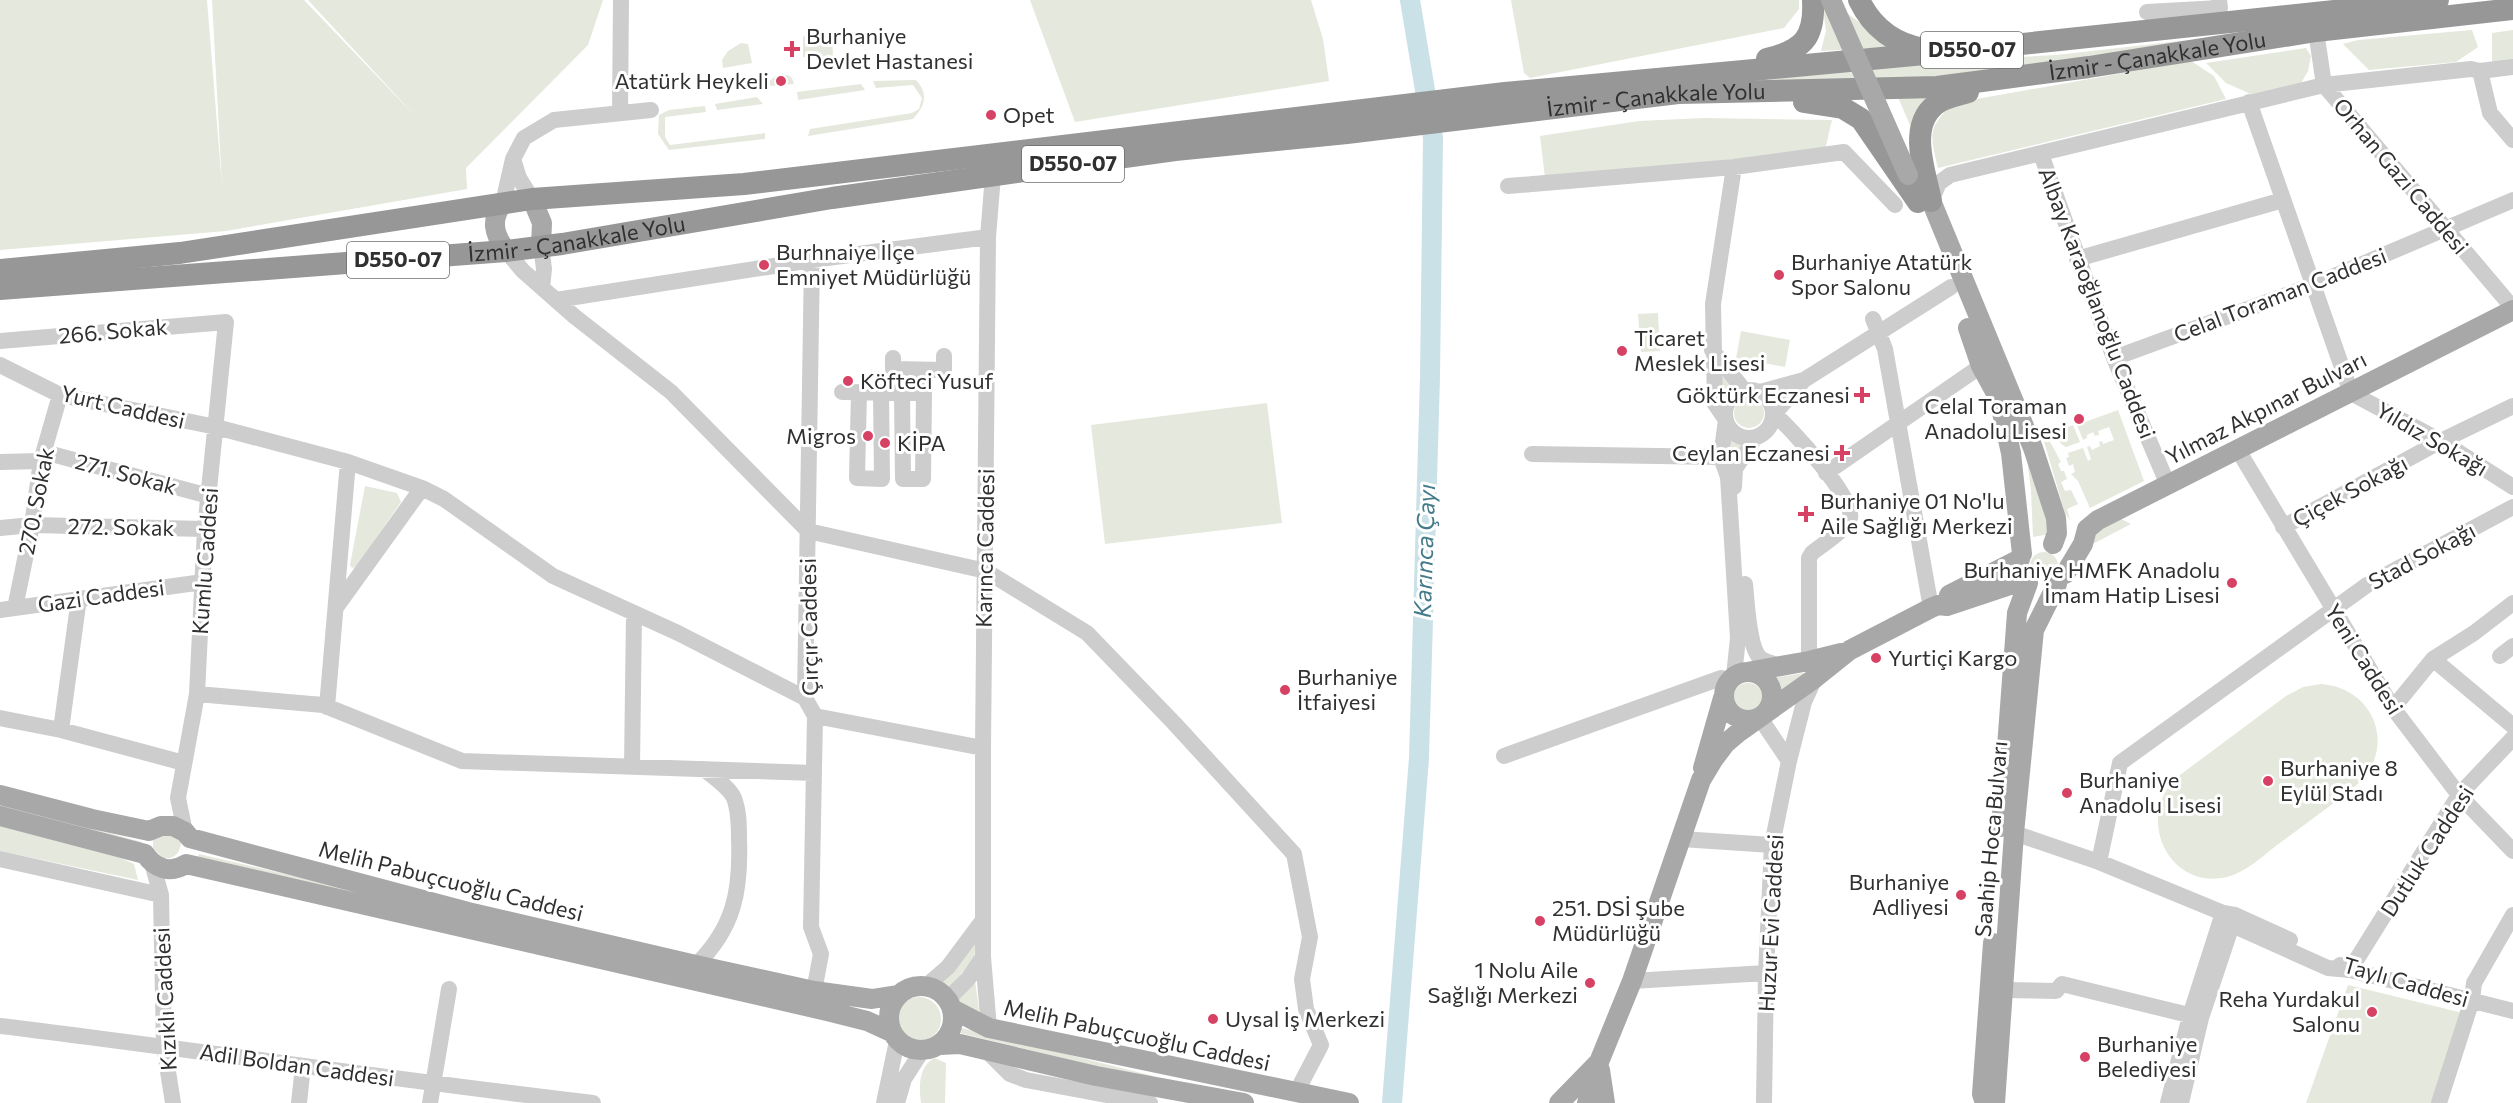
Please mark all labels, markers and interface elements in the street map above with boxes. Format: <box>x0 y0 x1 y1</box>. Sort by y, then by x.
place label: Burhaniye Devlet Hastanesi <box>806 22 973 74</box>
street label: İzmir - Çanakkale Yolu <box>2047 25 2268 85</box>
road number: D550-07 <box>1921 32 2023 68</box>
marker: Burhaniye Devlet Hastanesi <box>783 40 801 58</box>
place label: Atatürk Heykeli <box>614 67 769 94</box>
marker: Atatürk Heykeli <box>774 74 788 88</box>
street label: İzmir - Çanakkale Yolu <box>1545 77 1766 122</box>
street label: Orhan Gazi Caddesi <box>2328 92 2475 259</box>
place label: Opet <box>1003 101 1054 128</box>
marker: Opet <box>984 108 998 122</box>
road number: D550-07 <box>1022 146 1124 182</box>
street label: Albay Karaoğlanoğlu Caddesi <box>2033 163 2162 442</box>
street label: İzmir - Çanakkale Yolu <box>467 209 687 267</box>
place label: Burhnaiye İlçe Emniyet Müdürlüğü <box>776 238 971 290</box>
street label: Celal Toraman Caddesi <box>2170 241 2390 348</box>
road number: D550-07 <box>347 242 449 278</box>
place label: Burhaniye Atatürk Spor Salonu <box>1791 248 1972 300</box>
marker: Burhnaiye İlçe Emniyet Müdürlüğü <box>757 258 771 272</box>
marker: Burhaniye Atatürk Spor Salonu <box>1772 268 1786 282</box>
street label: 266. Sokak <box>57 312 169 349</box>
place label: Ticaret Meslek Lisesi <box>1634 324 1765 376</box>
marker: Ticaret Meslek Lisesi <box>1615 344 1629 358</box>
street label: Yılmaz Akpınar Bulvarı <box>2161 345 2371 470</box>
place label: Köfteci Yusuf <box>860 367 993 394</box>
marker: Köfteci Yusuf <box>841 374 855 388</box>
street label: Yurt Caddesi <box>58 379 188 434</box>
place label: Göktürk Eczanesi <box>1676 381 1850 408</box>
marker: Göktürk Eczanesi <box>1855 388 1869 402</box>
place label: Celal Toraman Anadolu Lisesi <box>1924 392 2067 444</box>
street label: Yıldız Sokağı <box>2371 396 2493 481</box>
marker: Celal Toraman Anadolu Lisesi <box>2072 412 2086 426</box>
place label: Migros <box>786 422 856 449</box>
marker: Migros <box>861 429 875 443</box>
place label: KİPA <box>897 429 946 456</box>
marker: KİPA <box>878 436 892 450</box>
place label: Ceylan Eczanesi <box>1672 439 1830 466</box>
street label: 270. Sokak <box>12 445 59 557</box>
marker: Ceylan Eczanesi <box>1835 446 1849 460</box>
street label: 271. Sokak <box>72 447 180 500</box>
street label: Çiçek Sokağı <box>2288 449 2412 532</box>
street label: Karınca Caddesi <box>970 468 999 628</box>
water label: Karınca Çayı <box>1407 483 1440 619</box>
street label: Kumlu Caddesi <box>186 487 223 635</box>
place label: Burhaniye 01 No'lu Aile Sağlığı Merkezi <box>1820 487 2013 539</box>
marker: Burhaniye 01 No'lu Aile Sağlığı Merkezi <box>1797 505 1815 523</box>
street label: 272. Sokak <box>67 512 175 541</box>
street label: Stad Sokağı <box>2364 516 2480 595</box>
place label: Burhaniye HMFK Anadolu İmam Hatip Lisesi <box>1963 556 2220 608</box>
street label: Çırçır Caddesi <box>794 558 823 696</box>
street label: Gazi Caddesi <box>36 573 166 618</box>
marker: Burhaniye HMFK Anadolu İmam Hatip Lisesi <box>2225 576 2239 590</box>
street label: Yeni Caddesi <box>2320 598 2409 719</box>
place label: Yurtiçi Kargo <box>1888 644 2017 671</box>
marker: Yurtiçi Kargo <box>1869 651 1883 665</box>
place label: Burhaniye İtfaiyesi <box>1297 663 1397 715</box>
marker: Burhaniye İtfaiyesi <box>1278 683 1292 697</box>
street label: Saahip Hoca Bulvarı <box>1968 740 2013 938</box>
place label: Burhaniye 8 Eylül Stadı <box>2280 754 2398 806</box>
place label: Burhaniye Anadolu Lisesi <box>2079 766 2222 818</box>
marker: Burhaniye 8 Eylül Stadı <box>2261 774 2275 788</box>
street label: Dutluk Caddesi <box>2374 780 2479 921</box>
marker: Burhaniye Anadolu Lisesi <box>2060 786 2074 800</box>
street label: Huzur Evi Caddesi <box>1752 833 1789 1013</box>
street label: Melih Pabuçcuoğlu Caddesi <box>316 835 586 926</box>
place label: Burhaniye Adliyesi <box>1849 868 1949 920</box>
marker: Burhaniye Adliyesi <box>1954 888 1968 902</box>
place label: 251. DSİ Şube Müdürlüğü <box>1552 894 1685 946</box>
marker: 251. DSİ Şube Müdürlüğü <box>1533 914 1547 928</box>
street label: Kızıklı Caddesi <box>147 927 182 1071</box>
street label: Taylı Caddesi <box>2340 951 2472 1012</box>
place label: 1 Nolu Aile Sağlığı Merkezi <box>1428 956 1578 1008</box>
marker: 1 Nolu Aile Sağlığı Merkezi <box>1583 976 1597 990</box>
place label: Reha Yurdakul Salonu <box>2218 985 2360 1037</box>
street label: Melih Pabuçcuoğlu Caddesi <box>1001 993 1273 1076</box>
place label: Uysal İş Merkezi <box>1225 1005 1385 1032</box>
marker: Reha Yurdakul Salonu <box>2365 1005 2379 1019</box>
marker: Uysal İş Merkezi <box>1206 1012 1220 1026</box>
place label: Burhaniye Belediyesi <box>2097 1030 2197 1082</box>
street label: Adil Boldan Caddesi <box>198 1037 396 1092</box>
marker: Burhaniye Belediyesi <box>2078 1050 2092 1064</box>

